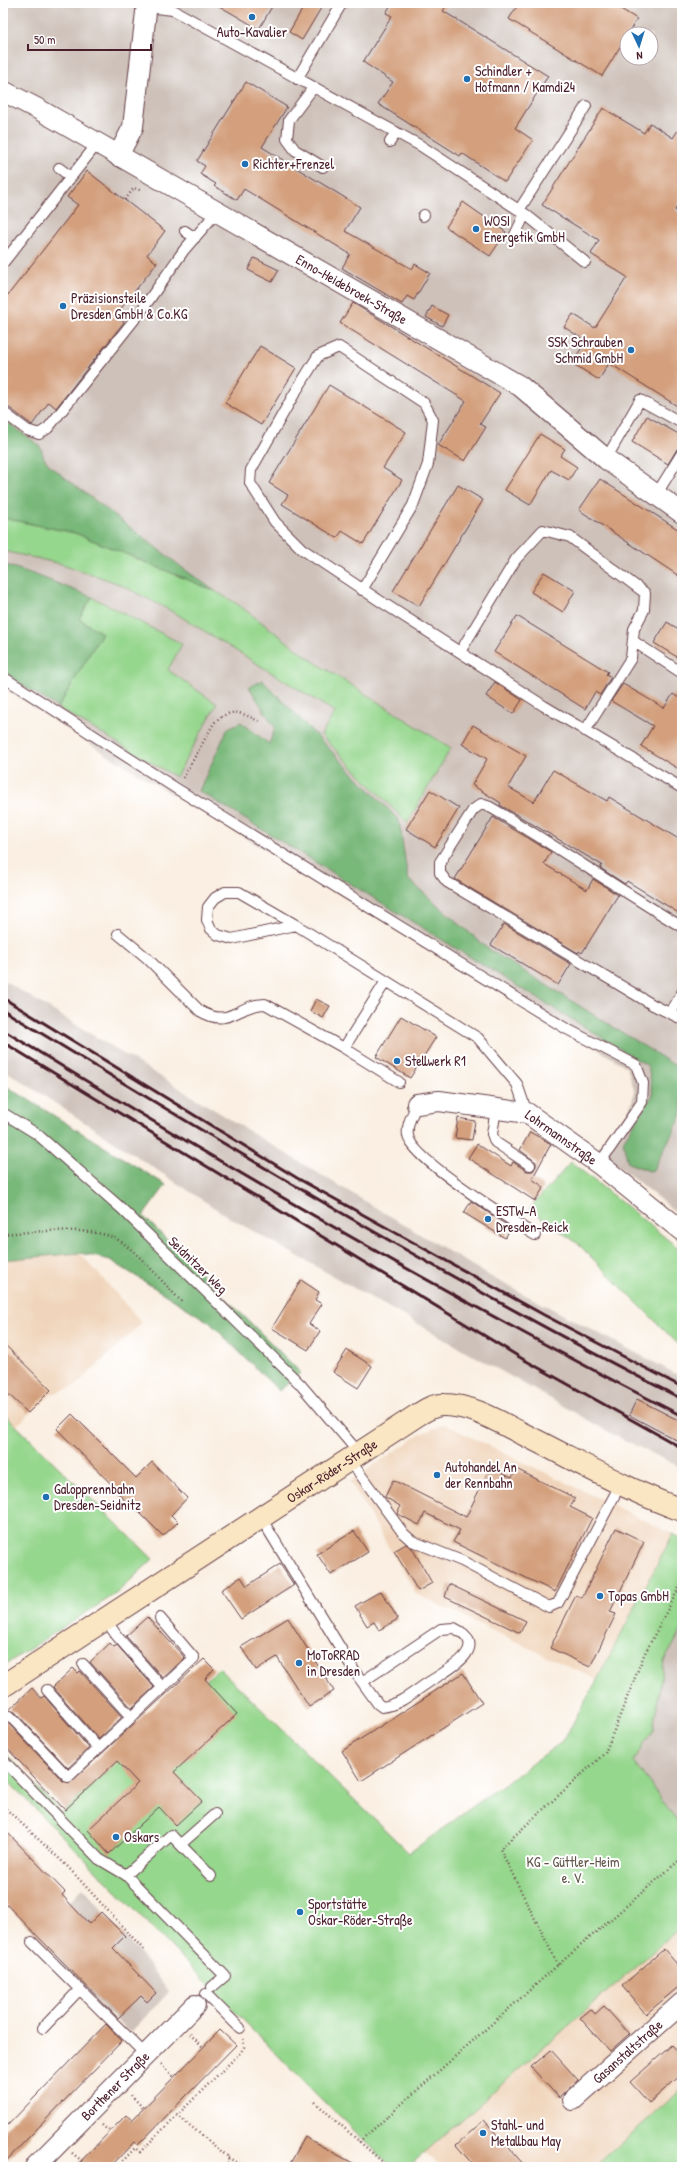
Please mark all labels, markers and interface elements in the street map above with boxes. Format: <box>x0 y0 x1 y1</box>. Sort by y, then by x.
marker: Auto-Kavalier <box>247 12 257 22</box>
place label: Auto-Kavalier <box>217 22 288 41</box>
scale bar <box>28 26 151 52</box>
north arrow <box>619 26 659 66</box>
text: 50 m <box>34 31 55 48</box>
text: N <box>636 49 643 63</box>
place label: Schindler + Hofmann / Kamdi24 <box>475 61 575 96</box>
marker: Schindler + Hofmann / Kamdi24 <box>462 74 472 84</box>
place label: Richter+Frenzel <box>253 154 334 173</box>
marker: Richter+Frenzel <box>240 159 250 169</box>
place label: WOSI Energetik GmbH <box>484 211 565 247</box>
marker: WOSI Energetik GmbH <box>471 224 481 234</box>
street label: Enno-Heidebroek-Straße <box>293 249 411 328</box>
place label: Präzisionsteile Dresden GmbH & Co.KG <box>71 288 188 323</box>
marker: Präzisionsteile Dresden GmbH & Co.KG <box>58 301 68 311</box>
place label: SSK Schrauben Schmid GmbH <box>548 332 623 367</box>
marker: SSK Schrauben Schmid GmbH <box>626 345 636 355</box>
place label: Stellwerk R1 <box>405 1051 466 1070</box>
marker: Stellwerk R1 <box>392 1056 402 1066</box>
street label: Lohrmannstraße <box>522 1105 602 1169</box>
place label: ESTW-A Dresden-Reick <box>496 1201 569 1236</box>
marker: ESTW-A Dresden-Reick <box>483 1214 493 1224</box>
street label: Seidnitzer Weg <box>164 1232 232 1298</box>
street label: Oskar-Röder-Straße <box>283 1434 381 1507</box>
place label: Autohandel An der Rennbahn <box>445 1457 517 1492</box>
marker: Autohandel An der Rennbahn <box>432 1470 442 1480</box>
place label: Galopprennbahn Dresden-Seidnitz <box>54 1479 141 1514</box>
marker: Galopprennbahn Dresden-Seidnitz <box>41 1492 51 1502</box>
place label: Topas GmbH <box>608 1586 669 1606</box>
marker: Topas GmbH <box>595 1591 605 1601</box>
place label: MoToRRAD in Dresden <box>307 1645 360 1680</box>
marker: MoToRRAD in Dresden <box>294 1658 304 1668</box>
place label: Oskars <box>124 1827 159 1846</box>
marker: Oskars <box>111 1832 121 1842</box>
park label: KG - Güttler-Heim e. V. <box>526 1852 620 1887</box>
place label: Sportstätte Oskar-Röder-Straße <box>308 1894 413 1930</box>
marker: Sportstätte Oskar-Röder-Straße <box>295 1907 305 1917</box>
street label: Gasanstaltstraße <box>588 2015 667 2087</box>
street label: Borthener Straße <box>76 2047 153 2124</box>
place label: Stahl- und Metallbau May <box>491 2115 561 2151</box>
marker: Stahl- und Metallbau May <box>478 2128 488 2138</box>

